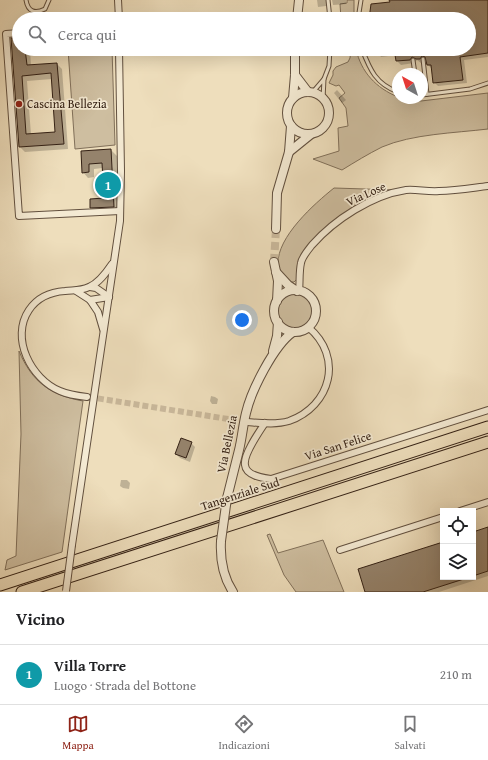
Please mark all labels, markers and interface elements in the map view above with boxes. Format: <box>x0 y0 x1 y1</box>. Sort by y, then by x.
search box <box>12 12 476 56</box>
icon: search <box>26 23 48 45</box>
text: Cerca qui <box>58 24 116 45</box>
north arrow <box>392 68 428 104</box>
place label: Cascina Bellezia <box>27 95 107 112</box>
marker: Cascina Bellezia <box>14 99 24 109</box>
pin: 1 <box>95 170 121 200</box>
street label: Via Lose <box>343 177 389 210</box>
your location <box>232 310 252 330</box>
street label: Via Bellezia <box>212 413 241 474</box>
street label: Via San Felice <box>302 427 374 464</box>
street label: Tangenziale Sud <box>198 473 282 514</box>
map controls <box>440 508 476 580</box>
button: locate <box>440 508 476 544</box>
button: layers <box>440 544 476 580</box>
text: Vicino <box>16 606 65 631</box>
text: Villa Torre <box>54 655 126 676</box>
text: 1 <box>26 665 32 684</box>
text: 210 m <box>440 665 472 684</box>
text: Luogo · Strada del Bottone <box>54 676 196 695</box>
tab: Mappa <box>62 713 94 753</box>
tab: Indicazioni <box>218 713 270 753</box>
tab: Salvati <box>395 713 426 753</box>

